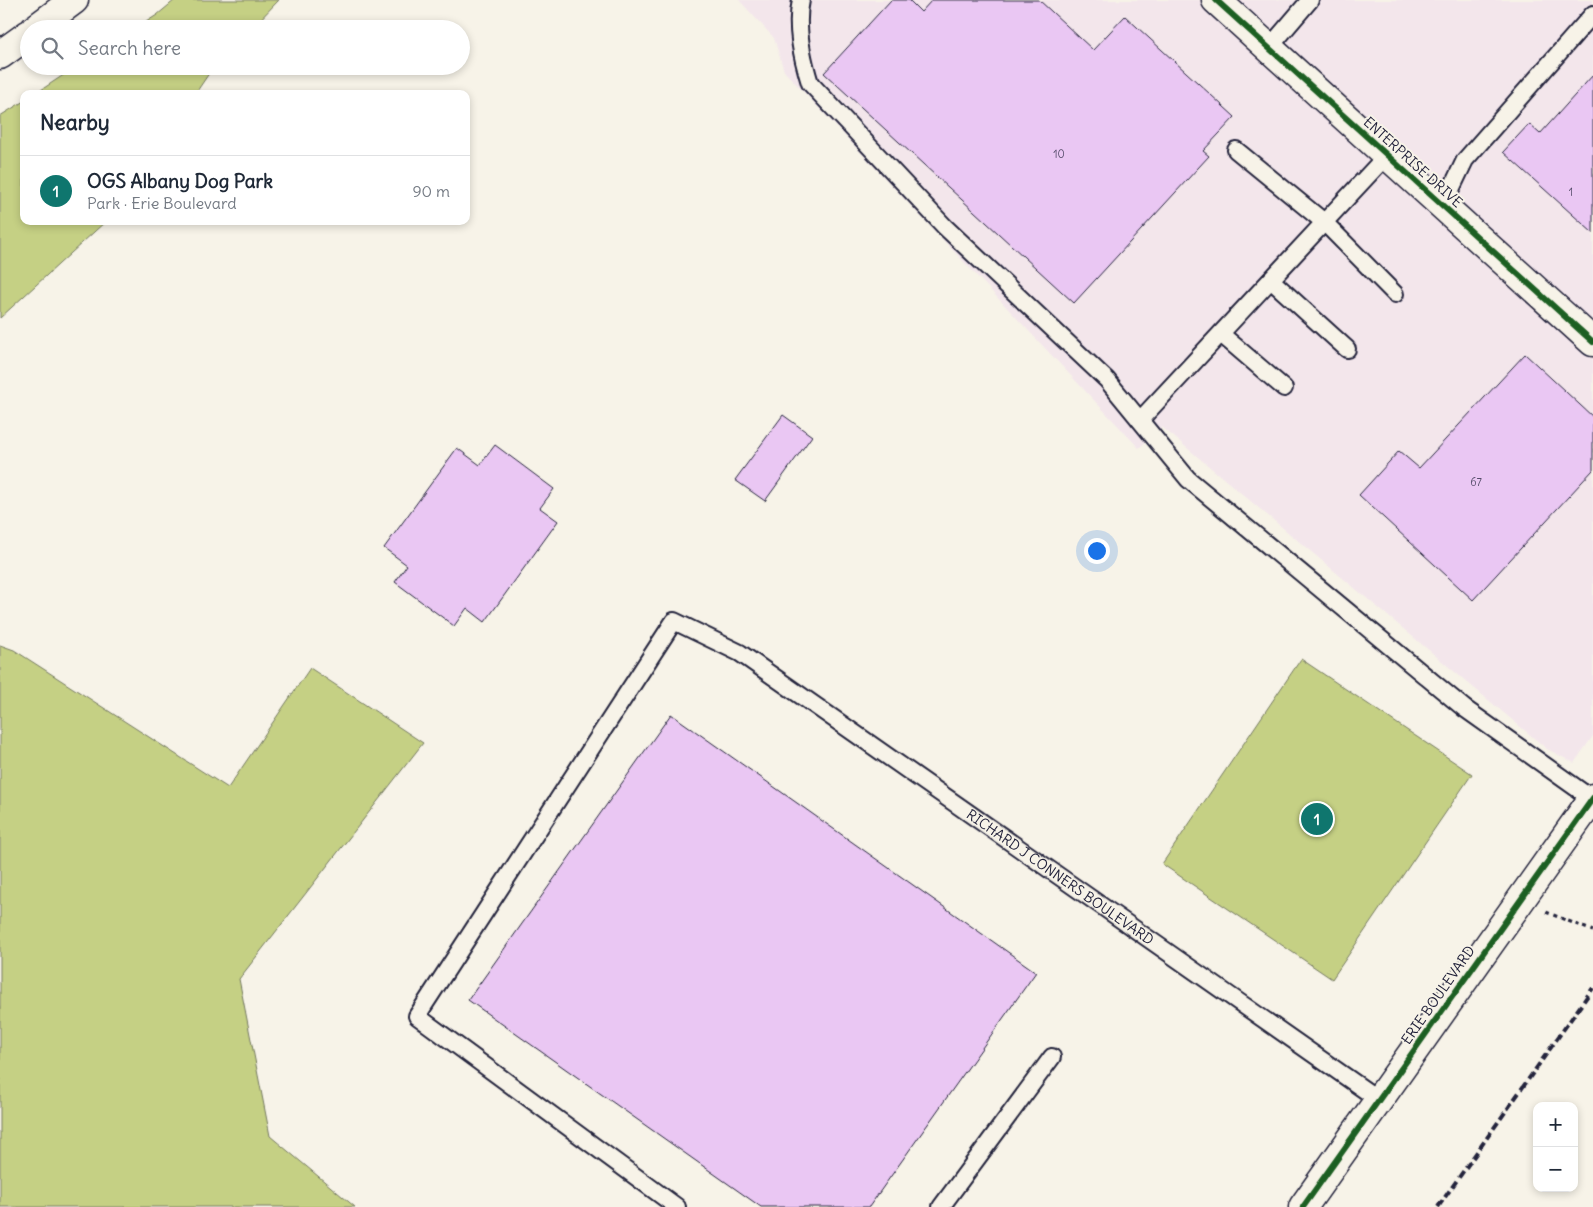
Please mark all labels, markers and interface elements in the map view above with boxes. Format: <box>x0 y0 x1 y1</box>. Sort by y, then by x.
search box <box>20 20 470 75</box>
icon: search <box>38 34 66 62</box>
text: Search here <box>78 36 181 60</box>
text: Nearby <box>40 109 110 136</box>
street label: ENTERPRISE DRIVE <box>1360 113 1466 211</box>
house number: 10 <box>1053 147 1065 161</box>
text: OGS Albany Dog Park <box>87 169 273 193</box>
text: 1 <box>53 181 59 201</box>
text: 90 m <box>412 181 450 201</box>
house number: 1 <box>1569 185 1573 199</box>
text: Park · Erie Boulevard <box>87 193 237 213</box>
house number: 67 <box>1470 475 1482 489</box>
your location <box>1084 538 1110 564</box>
pin: 1 <box>1301 800 1333 838</box>
street label: RICHARD J CONNERS BOULEVARD <box>963 805 1158 949</box>
street label: ERIE BOULEVARD <box>1397 942 1479 1048</box>
map controls <box>1533 1102 1578 1192</box>
button: + <box>1533 1102 1578 1147</box>
button: − <box>1533 1147 1578 1192</box>

